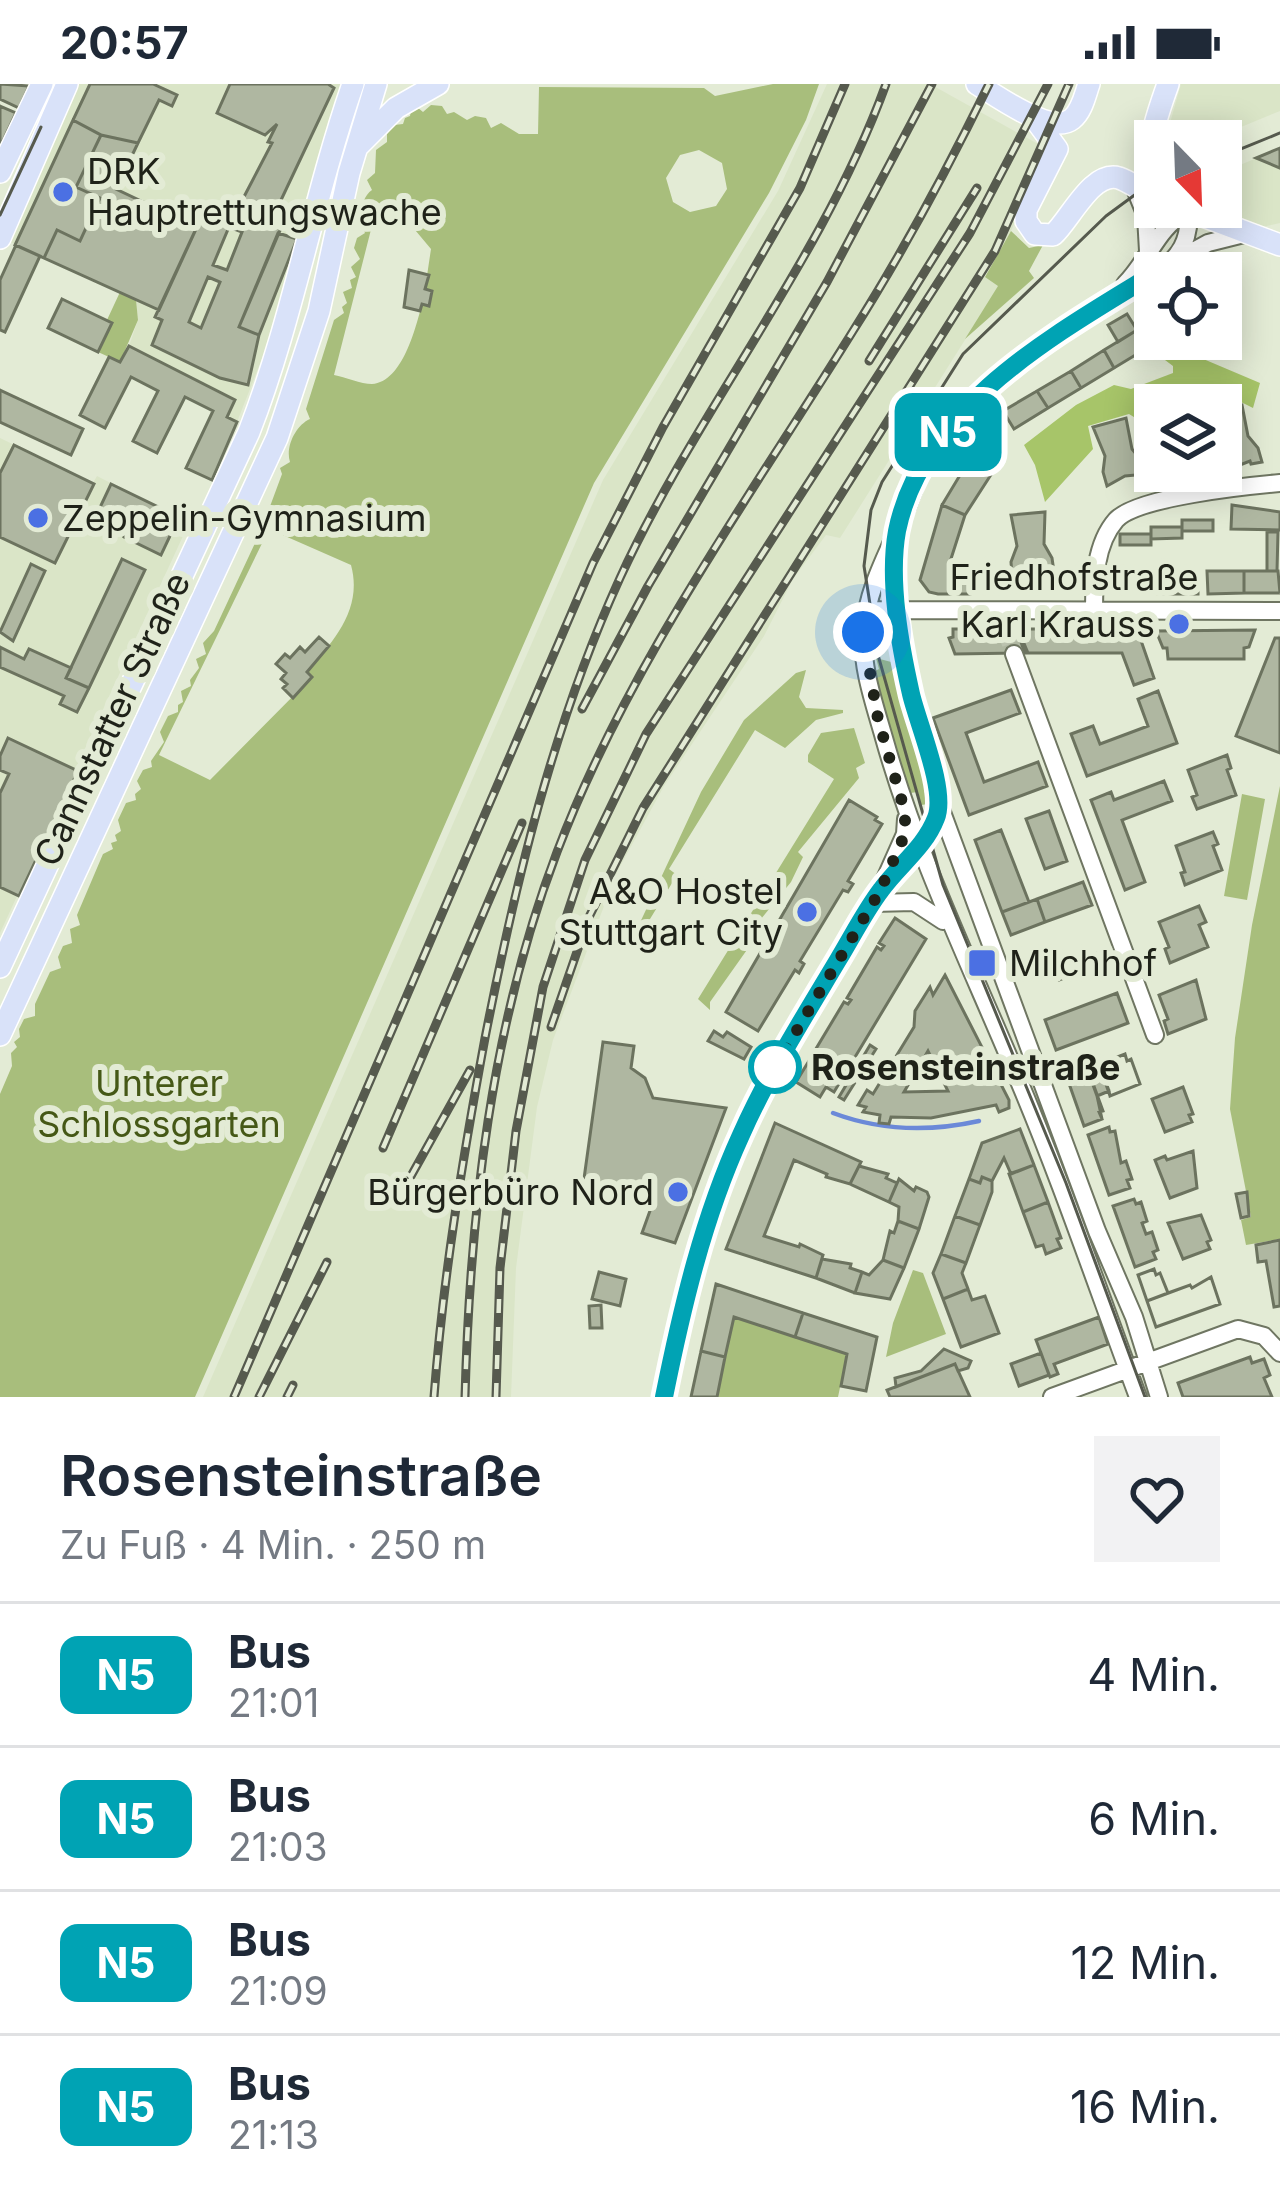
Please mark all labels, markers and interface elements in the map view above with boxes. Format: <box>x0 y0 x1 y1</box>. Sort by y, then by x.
text: 20:57 <box>60 15 189 70</box>
north arrow <box>1134 120 1242 228</box>
map controls <box>1134 120 1242 492</box>
place label: DRK Hauptrettungswache <box>87 149 442 234</box>
marker: DRK Hauptrettungswache <box>50 179 76 205</box>
button: locate <box>1134 252 1242 360</box>
button: layers <box>1134 384 1242 492</box>
line badge: N5 <box>894 393 1002 471</box>
text: N5 <box>919 406 977 457</box>
place label: Zeppelin-Gymnasium <box>62 496 427 540</box>
marker: Zeppelin-Gymnasium <box>25 505 51 531</box>
street label: Friedhofstraße <box>949 555 1199 599</box>
street label: Cannstatter Straße <box>25 565 199 873</box>
your location <box>833 602 893 662</box>
place label: Karl Krauss <box>960 602 1155 646</box>
marker: Karl Krauss <box>1166 611 1192 637</box>
place label: A&O Hostel Stuttgart City <box>558 869 783 954</box>
marker: A&O Hostel Stuttgart City <box>794 899 820 925</box>
place label: Milchhof <box>1009 941 1157 985</box>
marker: Milchhof <box>966 947 998 979</box>
marker: Rosensteinstraße <box>750 1042 800 1092</box>
place label: Rosensteinstraße <box>811 1045 1120 1089</box>
park label: Unterer Schlossgarten <box>37 1061 281 1146</box>
place label: Bürgerbüro Nord <box>367 1170 654 1214</box>
marker: Bürgerbüro Nord <box>665 1179 691 1205</box>
button: heart <box>1094 1436 1220 1562</box>
text: Rosensteinstraße <box>60 1441 542 1510</box>
text: Zu Fuß · 4 Min. · 250 m <box>60 1521 486 1568</box>
text: Bus <box>228 1624 311 1679</box>
text: 4 Min. <box>1087 1647 1220 1702</box>
text: N5 <box>97 1649 155 1700</box>
text: 21:01 <box>228 1679 319 1726</box>
text: Bus <box>228 1768 311 1823</box>
text: 6 Min. <box>1088 1791 1220 1846</box>
text: N5 <box>97 1793 155 1844</box>
text: 21:03 <box>228 1823 328 1870</box>
text: Bus <box>228 1912 311 1967</box>
text: 12 Min. <box>1070 1935 1220 1990</box>
text: N5 <box>97 1937 155 1988</box>
text: 21:09 <box>228 1967 328 2014</box>
text: Bus <box>228 2056 311 2111</box>
text: 16 Min. <box>1070 2079 1220 2134</box>
text: N5 <box>97 2081 155 2132</box>
text: 21:13 <box>228 2111 319 2158</box>

